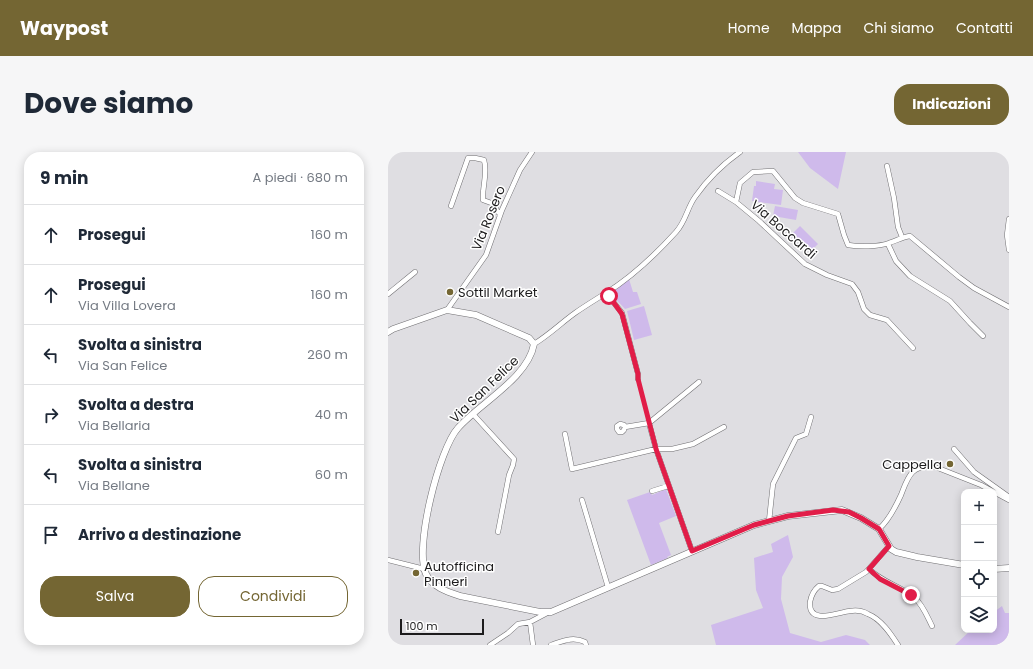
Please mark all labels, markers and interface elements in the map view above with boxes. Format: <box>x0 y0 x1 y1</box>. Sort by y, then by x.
text: Waypost <box>20 15 108 42</box>
text: Home <box>728 18 770 38</box>
text: Mappa <box>792 18 842 38</box>
text: Chi siamo <box>864 18 934 38</box>
text: Contatti <box>956 18 1013 38</box>
text: Dove siamo <box>24 84 193 123</box>
button: Indicazioni <box>894 84 1009 125</box>
text: 9 min <box>40 166 89 190</box>
text: A piedi · 680 m <box>253 168 348 187</box>
street label: Via Rosero <box>467 183 510 253</box>
street label: Via Boccardi <box>747 195 821 263</box>
icon: ahead <box>40 224 62 246</box>
text: Prosegui <box>78 224 146 245</box>
text: 160 m <box>311 225 348 244</box>
text: Prosegui <box>78 274 146 295</box>
place label: Sottil Market <box>458 283 538 302</box>
icon: ahead <box>40 284 62 306</box>
text: 160 m <box>311 285 348 304</box>
marker: Sottil Market <box>445 287 455 297</box>
route start <box>600 287 618 305</box>
text: Via Villa Lovera <box>78 296 176 315</box>
text: Svolta a sinistra <box>78 334 202 355</box>
icon: left <box>40 344 62 366</box>
text: 260 m <box>307 345 348 364</box>
street label: Via San Felice <box>446 351 523 427</box>
text: Via San Felice <box>78 356 167 375</box>
text: Svolta a destra <box>78 394 194 415</box>
icon: right <box>40 404 62 426</box>
text: 40 m <box>315 405 348 424</box>
text: Via Bellaria <box>78 416 150 435</box>
text: Svolta a sinistra <box>78 454 202 475</box>
place label: Cappella <box>882 455 942 474</box>
marker: Cappella <box>945 459 955 469</box>
icon: left <box>40 464 62 486</box>
text: 60 m <box>315 465 348 484</box>
text: Via Bellane <box>78 476 150 495</box>
map controls <box>961 489 997 633</box>
button: + <box>961 489 997 525</box>
icon: arrive <box>40 524 62 546</box>
text: Arrivo a destinazione <box>78 524 241 545</box>
button: − <box>961 525 997 561</box>
place label: Autofficina Pinneri <box>424 557 494 591</box>
button: locate <box>961 561 997 597</box>
marker: Autofficina Pinneri <box>411 568 421 578</box>
button: Salva <box>40 576 190 617</box>
button: Condividi <box>198 576 348 617</box>
route end <box>902 586 920 604</box>
button: layers <box>961 597 997 633</box>
scale bar <box>400 617 484 636</box>
text: 100 m <box>406 618 438 634</box>

